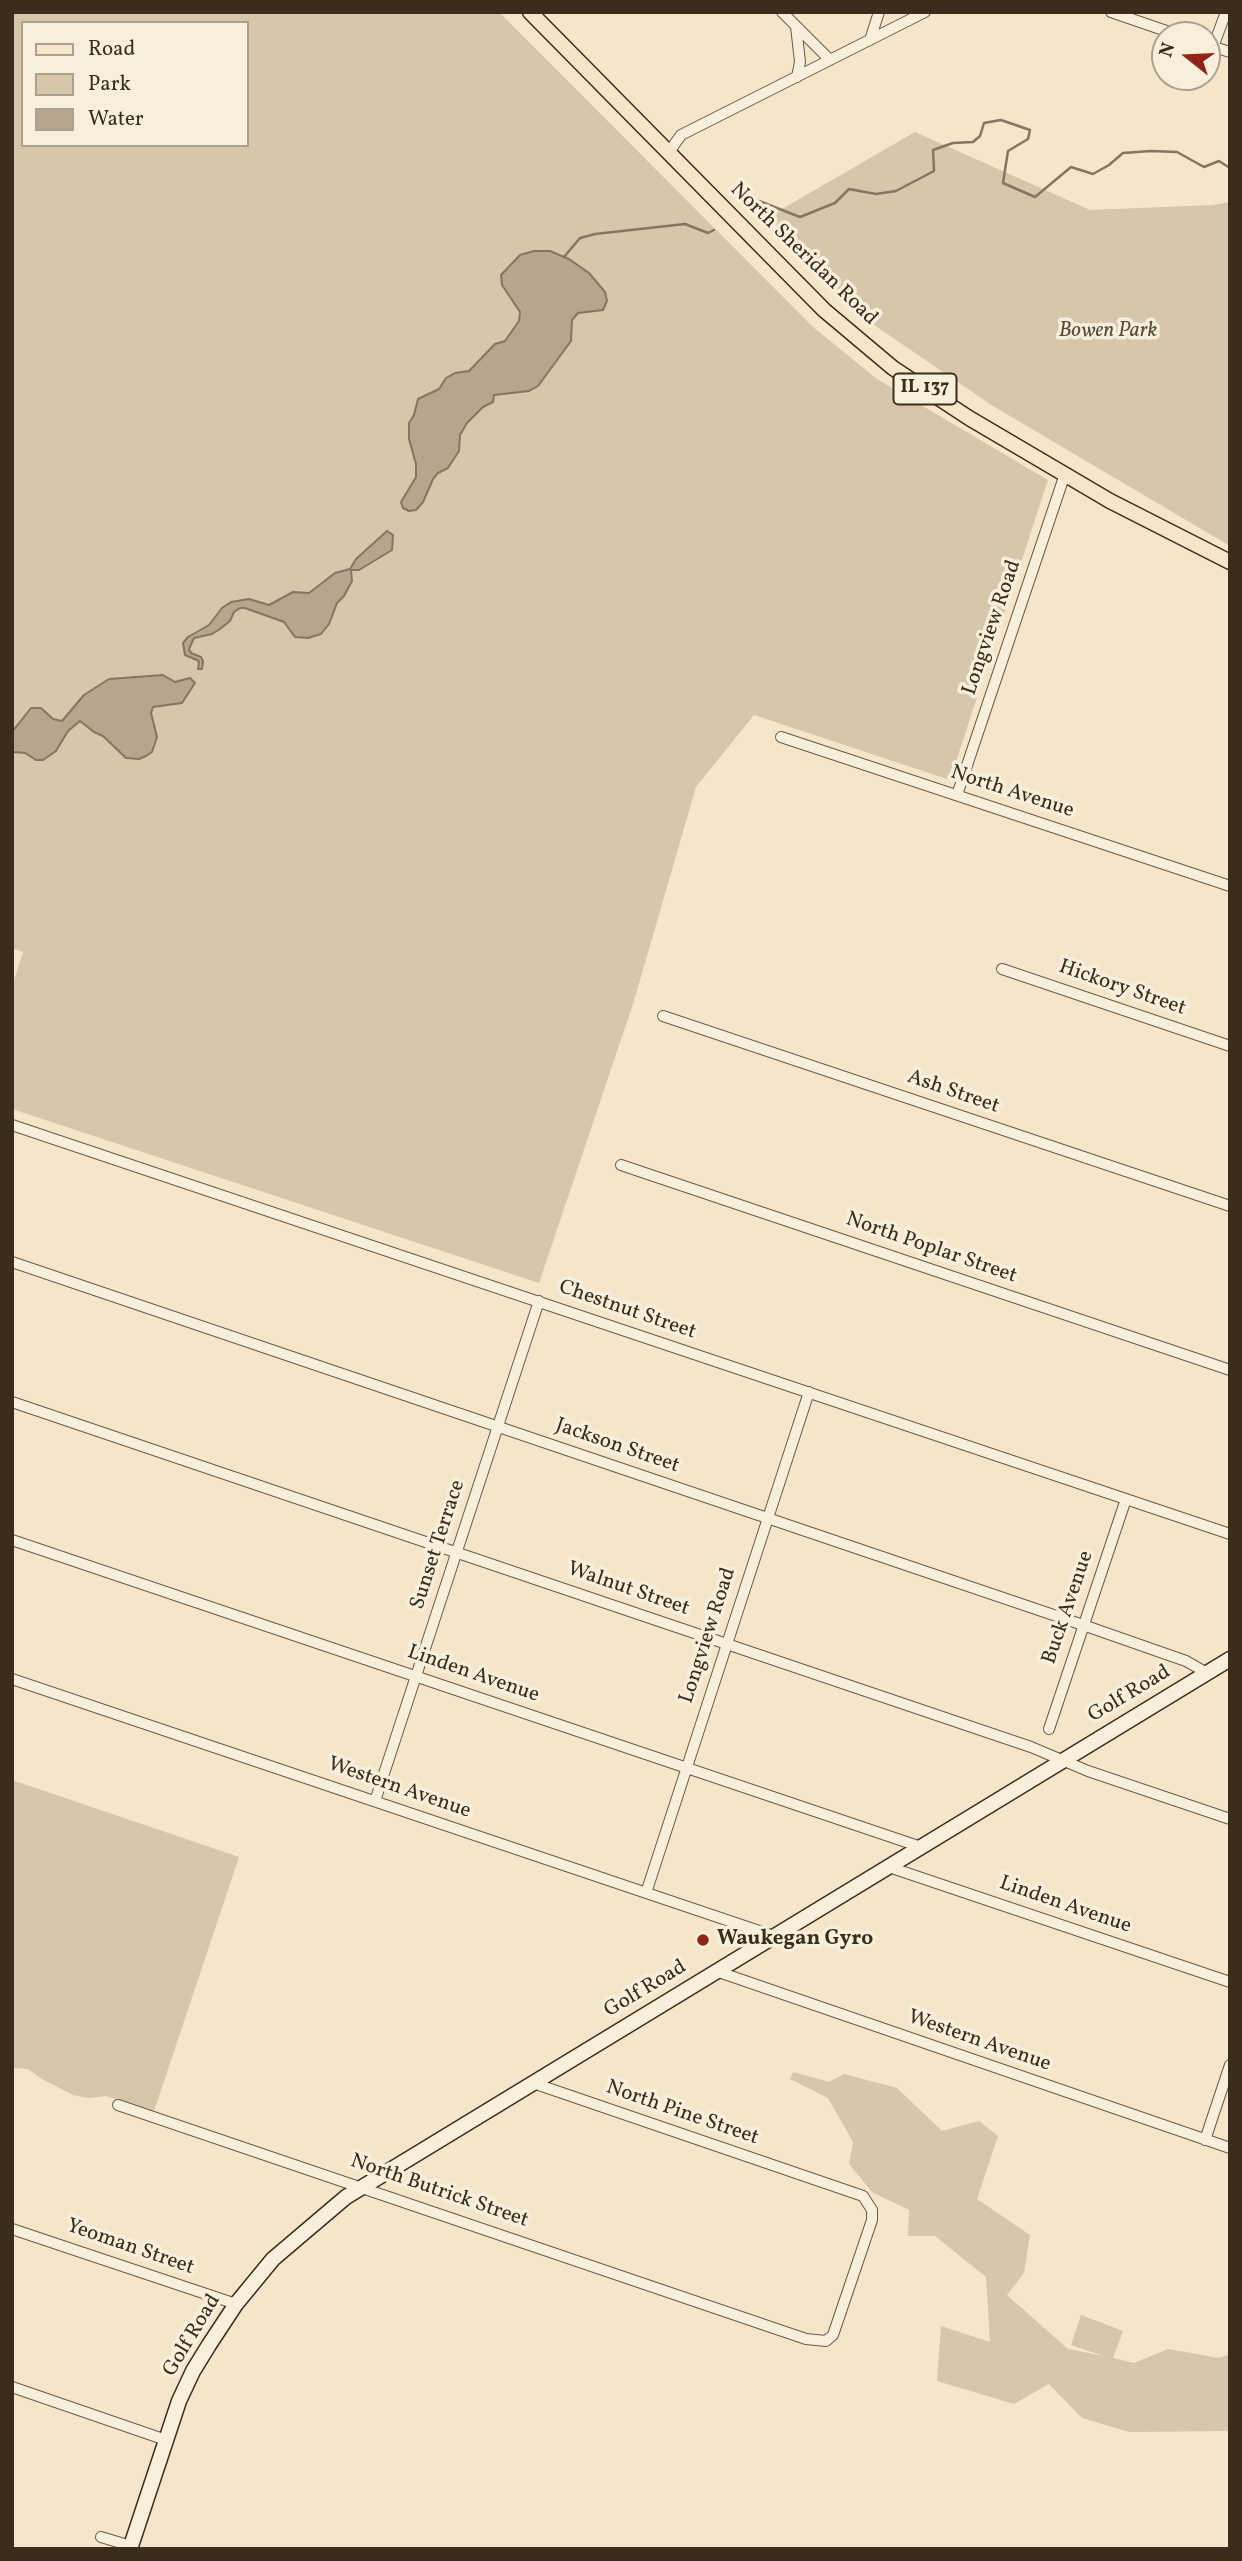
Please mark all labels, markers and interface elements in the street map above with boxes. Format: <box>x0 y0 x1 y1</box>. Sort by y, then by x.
legend <box>21 21 248 147</box>
north arrow <box>1151 21 1221 91</box>
text: Road <box>88 35 135 64</box>
text: N <box>1153 40 1182 61</box>
text: Park <box>88 70 131 99</box>
text: Water <box>88 105 144 134</box>
street label: North Sheridan Road <box>724 178 882 332</box>
park label: Bowen Park <box>1059 319 1157 345</box>
road number: IL 137 <box>894 374 956 404</box>
street label: Longview Road <box>958 557 1028 699</box>
street label: North Avenue <box>947 761 1077 825</box>
street label: Hickory Street <box>1055 955 1189 1023</box>
street label: Ash Street <box>904 1066 1002 1120</box>
street label: North Poplar Street <box>842 1208 1020 1290</box>
street label: Chestnut Street <box>555 1276 699 1346</box>
street label: Jackson Street <box>552 1414 682 1480</box>
street label: Sunset Terrace <box>406 1477 472 1613</box>
street label: Buck Avenue <box>1038 1548 1100 1668</box>
street label: Walnut Street <box>564 1557 692 1623</box>
street label: Longview Road <box>675 1565 743 1707</box>
street label: Linden Avenue <box>404 1641 542 1709</box>
street label: Golf Road <box>1084 1661 1176 1729</box>
street label: Western Avenue <box>324 1753 474 1825</box>
street label: Linden Avenue <box>996 1872 1134 1940</box>
place label: Waukegan Gyro <box>717 1927 873 1953</box>
marker: Waukegan Gyro <box>695 1932 711 1948</box>
street label: Golf Road <box>600 1956 692 2024</box>
street label: Western Avenue <box>904 2006 1054 2078</box>
street label: North Pine Street <box>602 2076 762 2152</box>
street label: North Butrick Street <box>347 2150 531 2234</box>
street label: Yeoman Street <box>63 2214 197 2282</box>
street label: Golf Road <box>159 2290 227 2382</box>

